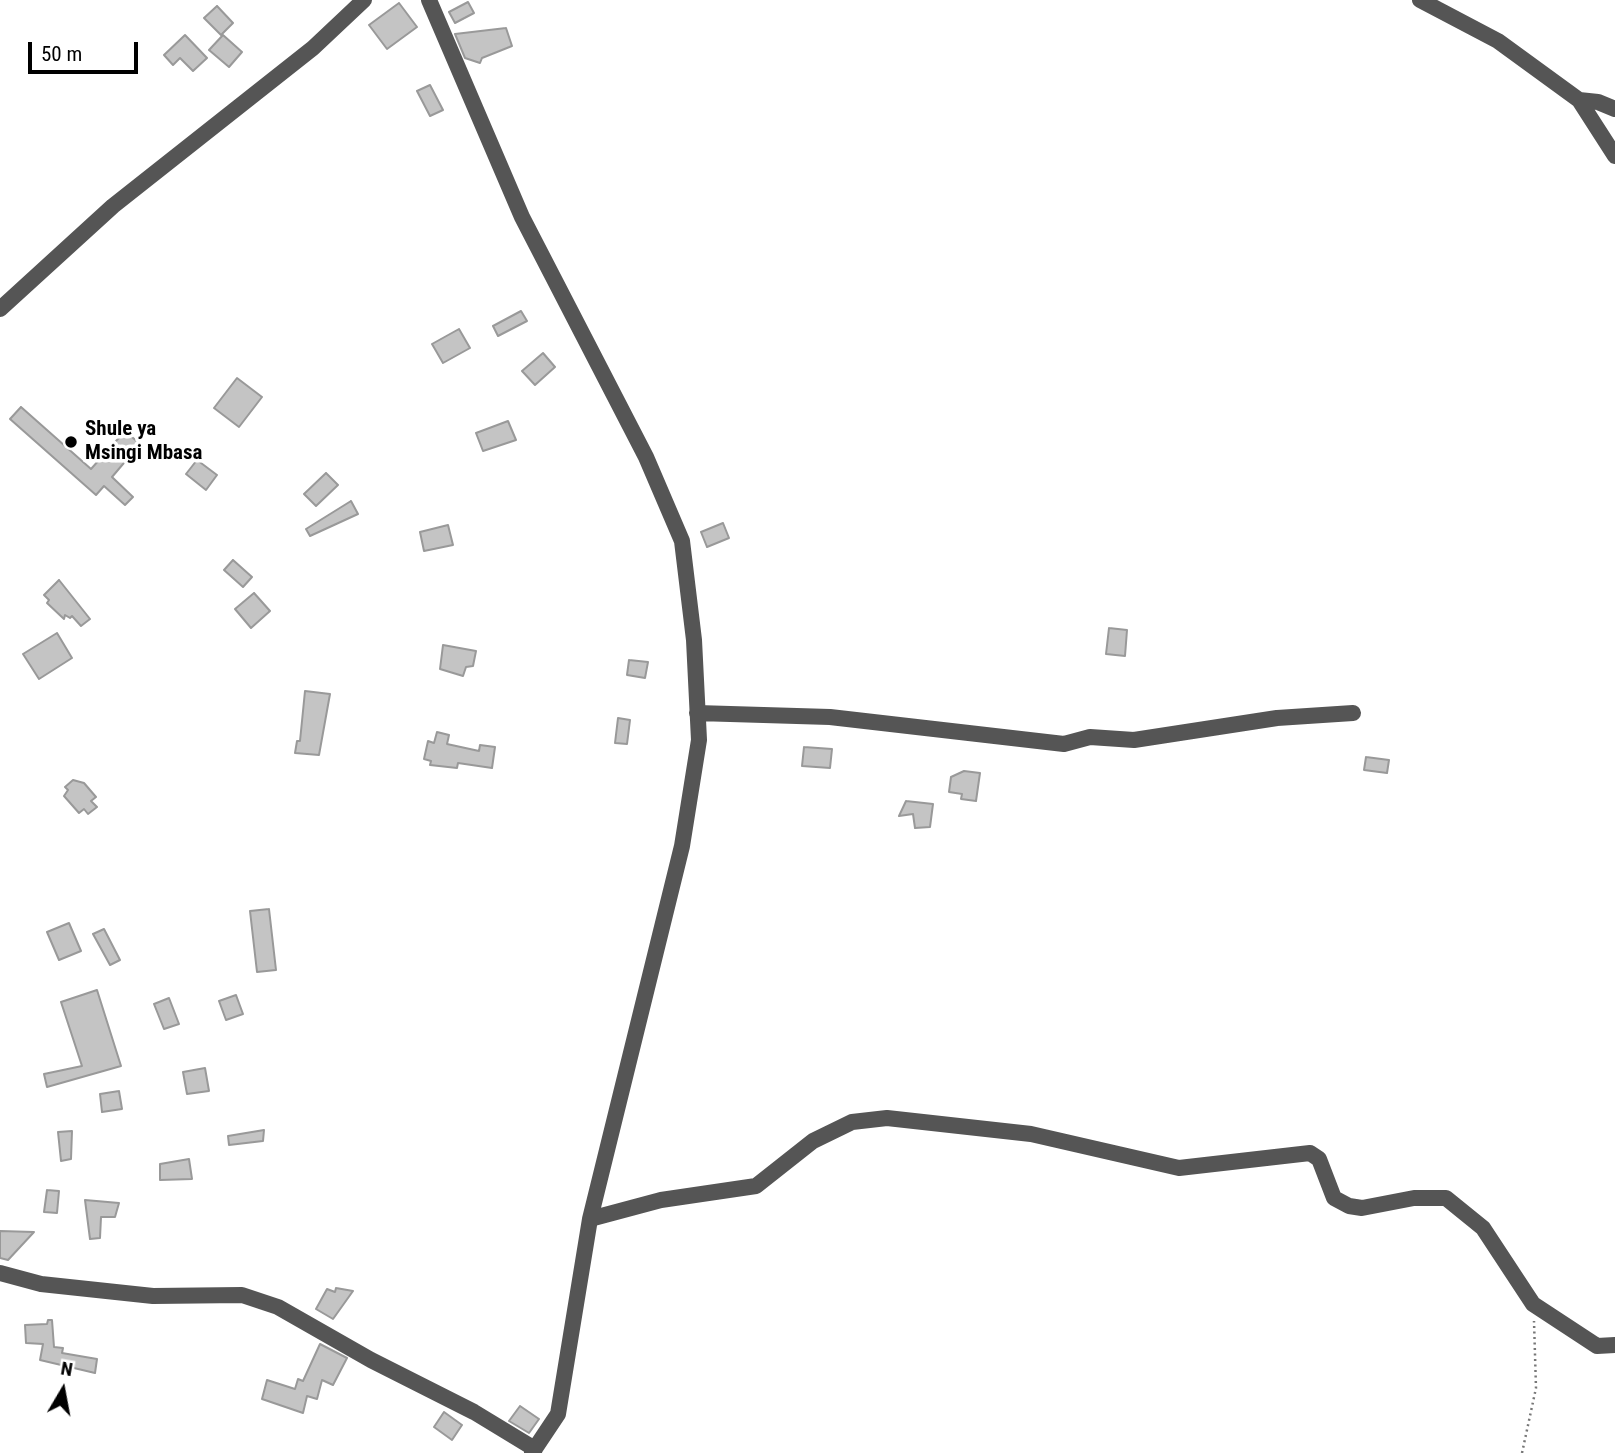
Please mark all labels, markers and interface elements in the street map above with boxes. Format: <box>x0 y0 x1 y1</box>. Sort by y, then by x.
scale bar <box>32 28 142 72</box>
text: 50 m <box>41 42 82 66</box>
place label: Shule ya Msingi Mbasa <box>85 417 202 467</box>
marker: Shule ya Msingi Mbasa <box>63 434 79 450</box>
north arrow <box>28 1355 98 1425</box>
text: N <box>59 1356 74 1381</box>

